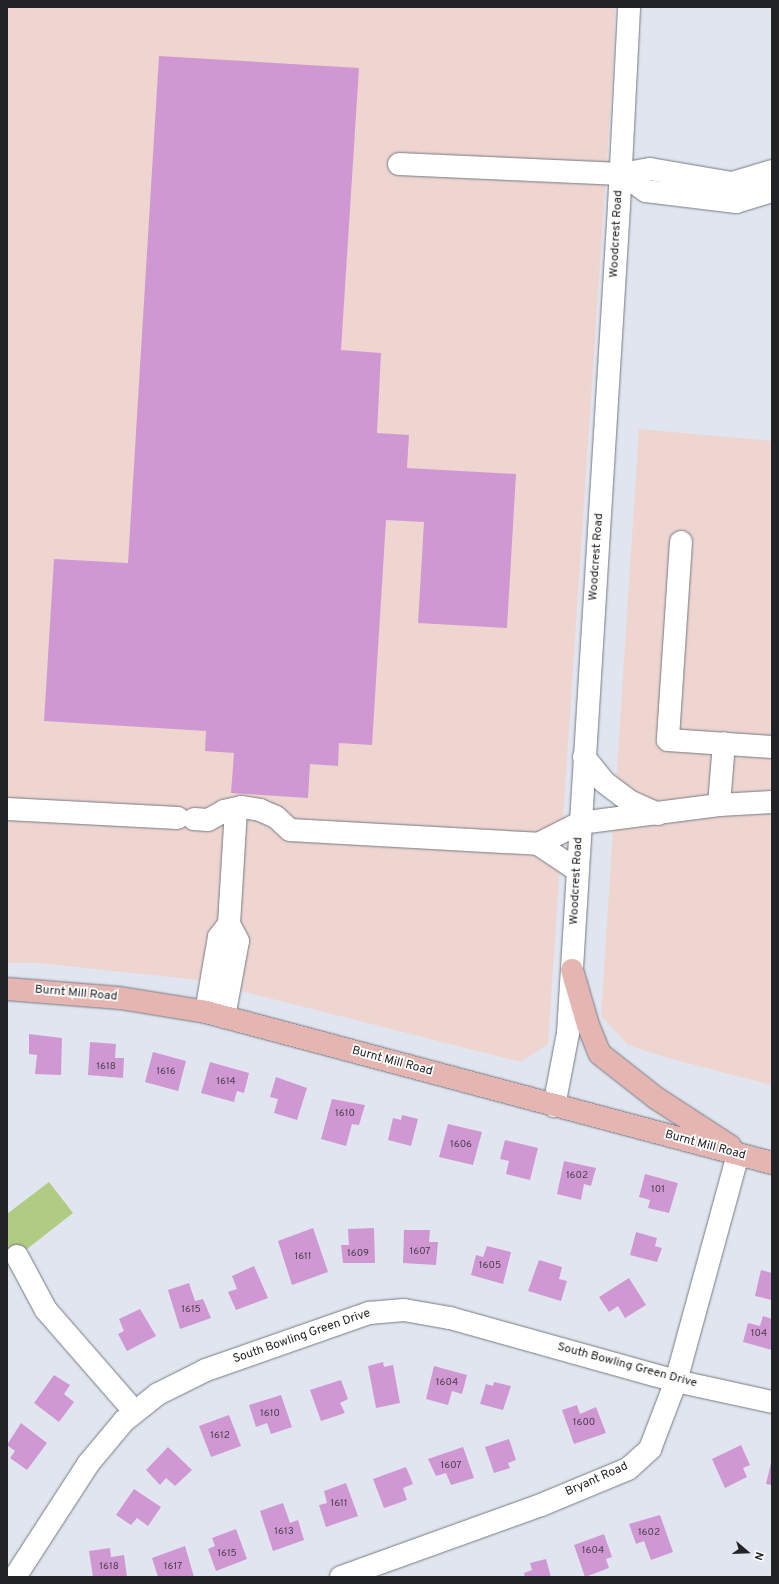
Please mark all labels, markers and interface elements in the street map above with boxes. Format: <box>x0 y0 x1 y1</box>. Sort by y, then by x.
street label: Woodcrest Road <box>608 190 626 278</box>
street label: Woodcrest Road <box>587 513 607 601</box>
street label: Woodcrest Road <box>568 837 586 925</box>
street label: Burnt Mill Road <box>34 983 118 1005</box>
street label: Burnt Mill Road <box>350 1044 434 1080</box>
house number: 1618 <box>96 1061 116 1073</box>
house number: 1616 <box>156 1066 176 1078</box>
house number: 1614 <box>216 1076 236 1088</box>
house number: 1610 <box>335 1108 355 1120</box>
street label: Burnt Mill Road <box>663 1128 747 1164</box>
house number: 1606 <box>450 1139 472 1151</box>
house number: 1602 <box>566 1170 588 1182</box>
house number: 101 <box>651 1184 665 1196</box>
house number: 1607 <box>409 1246 431 1258</box>
house number: 1609 <box>347 1248 369 1260</box>
house number: 1611 <box>294 1251 312 1263</box>
house number: 1605 <box>479 1260 501 1272</box>
house number: 1615 <box>181 1304 201 1316</box>
street label: South Bowling Green Drive <box>232 1307 372 1367</box>
house number: 104 <box>751 1328 767 1340</box>
street label: South Bowling Green Drive <box>556 1340 698 1392</box>
house number: 1604 <box>436 1377 458 1389</box>
house number: 1610 <box>260 1408 280 1420</box>
house number: 1600 <box>573 1417 595 1429</box>
house number: 1612 <box>210 1430 230 1442</box>
house number: 1607 <box>440 1460 462 1472</box>
street label: Bryant Road <box>563 1460 631 1500</box>
house number: 1611 <box>330 1498 348 1510</box>
house number: 1613 <box>274 1526 294 1538</box>
house number: 1602 <box>638 1527 660 1539</box>
north arrow <box>727 1532 767 1572</box>
house number: 1604 <box>582 1545 604 1557</box>
house number: 1615 <box>217 1548 237 1560</box>
text: N <box>750 1550 766 1562</box>
house number: 1618 <box>99 1561 119 1573</box>
house number: 1617 <box>164 1561 182 1573</box>

